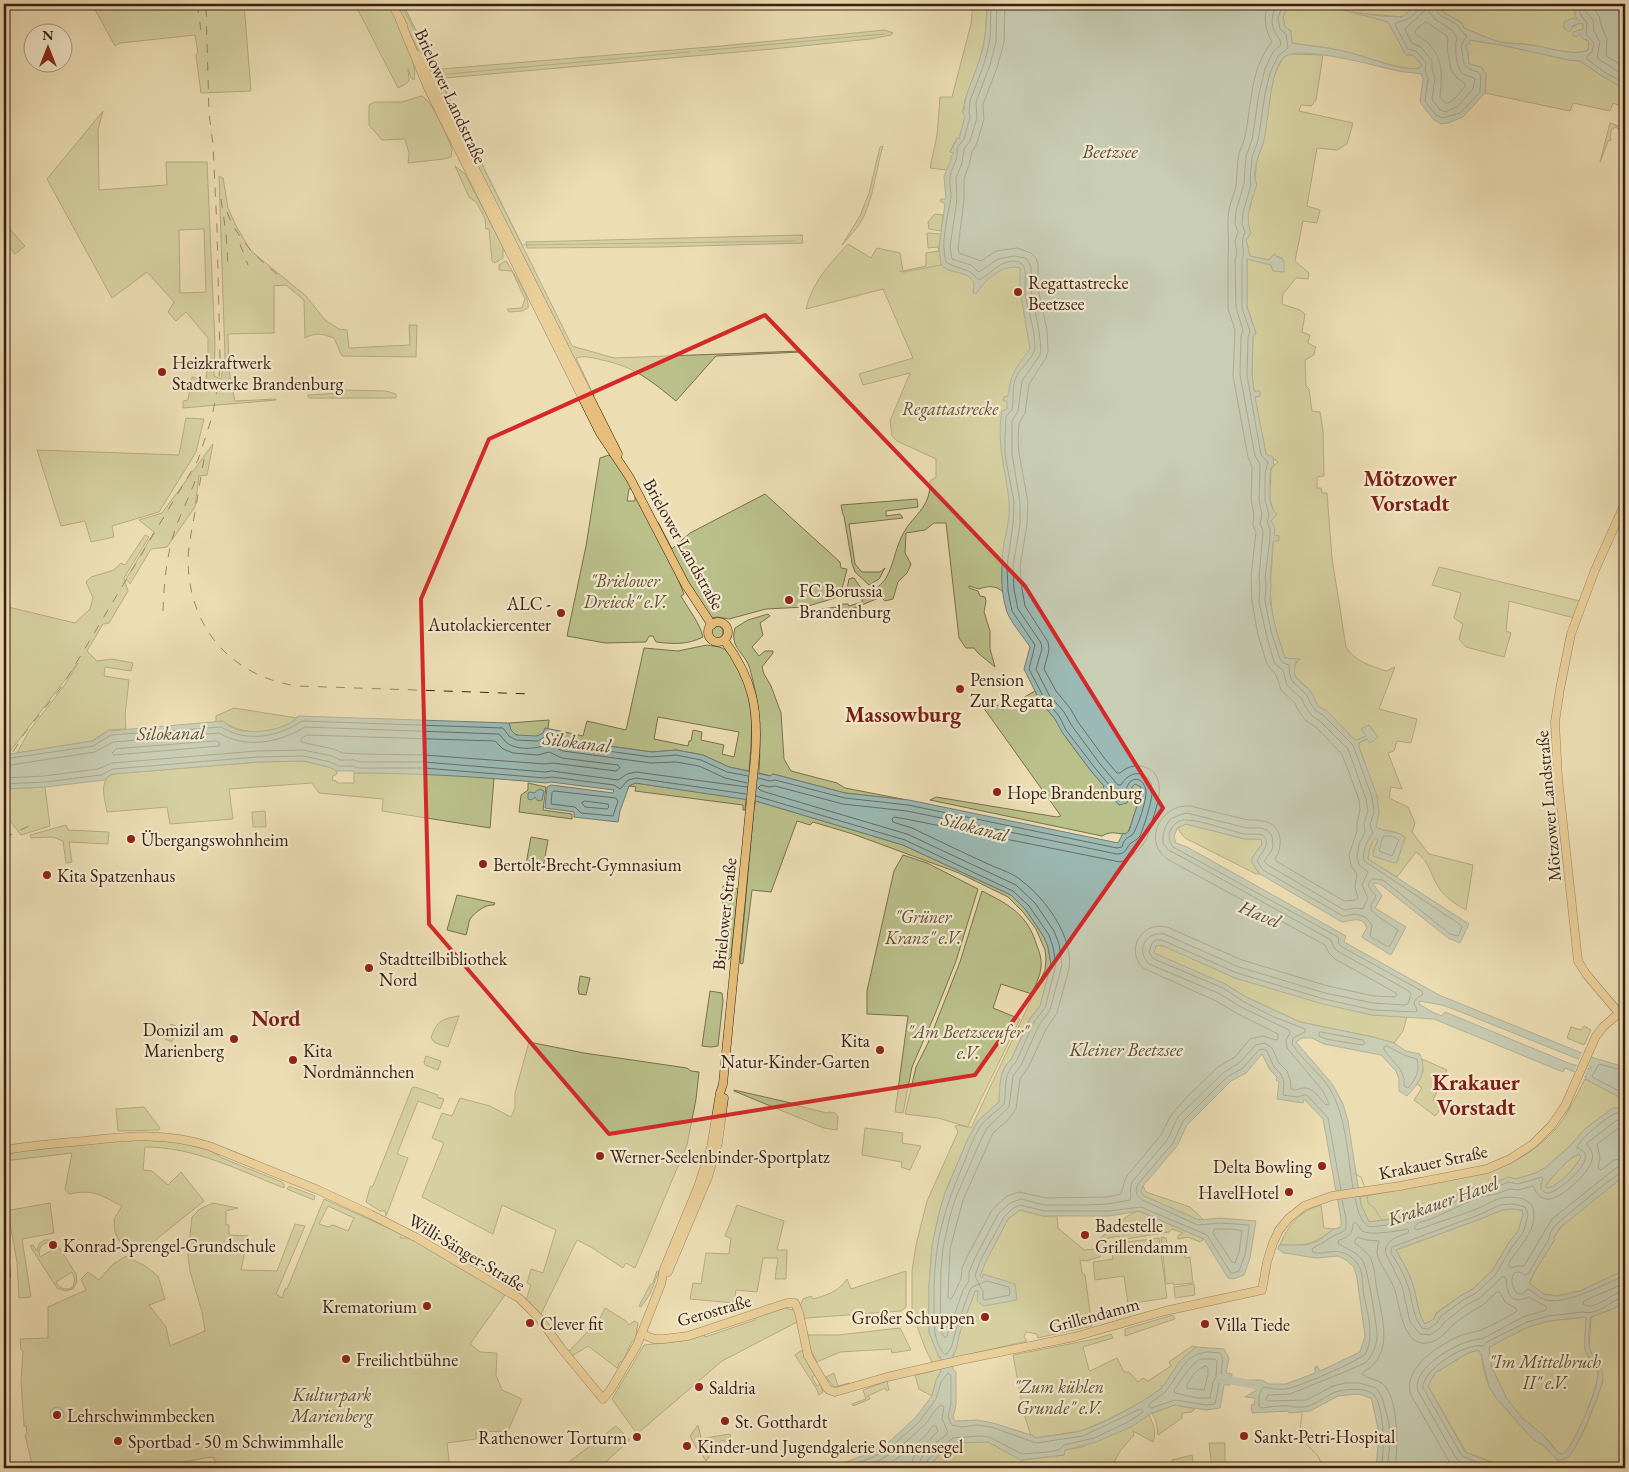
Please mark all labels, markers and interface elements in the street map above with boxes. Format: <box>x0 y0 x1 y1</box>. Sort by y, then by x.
north arrow <box>22 22 72 72</box>
street label: Brielower Landstraße <box>410 25 492 167</box>
text: N <box>42 26 54 44</box>
water label: Beetzsee <box>1081 139 1138 164</box>
place label: Regattastrecke Beetzsee <box>1028 271 1128 315</box>
marker: Regattastrecke Beetzsee <box>1012 286 1024 298</box>
place label: Heizkraftwerk Stadtwerke Brandenburg <box>172 351 344 395</box>
marker: Heizkraftwerk Stadtwerke Brandenburg <box>156 366 168 378</box>
park label: Regattastrecke <box>902 397 999 421</box>
district label: Mötzower Vorstadt <box>1363 464 1458 518</box>
street label: Brielower Landstraße <box>638 474 730 614</box>
park label: "Brielower Dreieck" e.V. <box>582 569 667 613</box>
place label: FC Borussia Brandenburg <box>799 579 891 623</box>
place label: ALC - Autolackiercenter <box>427 592 551 636</box>
marker: FC Borussia Brandenburg <box>783 594 795 606</box>
marker: ALC - Autolackiercenter <box>555 607 567 619</box>
place label: Pension Zur Regatta <box>970 668 1054 712</box>
marker: Pension Zur Regatta <box>954 683 966 695</box>
district label: Massowburg <box>845 700 962 729</box>
water label: Silokanal <box>136 720 206 746</box>
water label: Silokanal <box>541 725 613 759</box>
street label: Mötzower Landstraße <box>1530 730 1566 882</box>
place label: Hope Brandenburg <box>1007 781 1142 804</box>
marker: Hope Brandenburg <box>991 786 1003 798</box>
water label: Silokanal <box>938 806 1012 848</box>
place label: Übergangswohnheim <box>141 828 289 851</box>
marker: Übergangswohnheim <box>125 833 137 845</box>
place label: Bertolt-Brecht-Gymnasium <box>493 853 682 876</box>
street label: Brielower Straße <box>707 857 741 971</box>
marker: Bertolt-Brecht-Gymnasium <box>477 858 489 870</box>
place label: Kita Spatzenhaus <box>57 864 176 887</box>
marker: Kita Spatzenhaus <box>41 869 53 881</box>
water label: Havel <box>1234 894 1285 934</box>
park label: "Grüner Kranz" e.V. <box>884 905 962 949</box>
place label: Stadtteilbibliothek Nord <box>379 947 508 991</box>
marker: Stadtteilbibliothek Nord <box>363 962 375 974</box>
district label: Nord <box>251 1004 301 1033</box>
place label: Domizil am Marienberg <box>143 1018 224 1062</box>
park label: "Am Beetzseeufer" e.V. <box>907 1020 1031 1064</box>
place label: Kita Natur-Kinder-Garten <box>721 1029 871 1073</box>
marker: Domizil am Marienberg <box>228 1033 240 1045</box>
water label: Kleiner Beetzsee <box>1068 1037 1183 1062</box>
place label: Kita Nordmännchen <box>303 1039 415 1083</box>
marker: Kita Natur-Kinder-Garten <box>874 1044 886 1056</box>
marker: Kita Nordmännchen <box>287 1054 299 1066</box>
district label: Krakauer Vorstadt <box>1432 1068 1521 1122</box>
street label: Krakauer Straße <box>1377 1139 1489 1185</box>
place label: Werner-Seelenbinder-Sportplatz <box>610 1145 830 1168</box>
marker: Werner-Seelenbinder-Sportplatz <box>594 1150 606 1162</box>
place label: Delta Bowling <box>1213 1155 1312 1178</box>
marker: Delta Bowling <box>1316 1160 1328 1172</box>
water label: Krakauer Havel <box>1383 1170 1502 1232</box>
place label: HavelHotel <box>1198 1181 1279 1204</box>
marker: HavelHotel <box>1283 1186 1295 1198</box>
street label: Willi-Sänger-Straße <box>404 1208 530 1296</box>
place label: Badestelle Grillendamm <box>1095 1214 1188 1258</box>
marker: Badestelle Grillendamm <box>1079 1229 1091 1241</box>
place label: Konrad-Sprengel-Grundschule <box>63 1234 276 1257</box>
marker: Konrad-Sprengel-Grundschule <box>47 1239 59 1251</box>
street label: Gerostraße <box>674 1288 754 1332</box>
street label: Grillendamm <box>1046 1292 1142 1338</box>
place label: Krematorium <box>322 1295 417 1318</box>
marker: Krematorium <box>421 1300 433 1312</box>
place label: Großer Schuppen <box>852 1306 975 1329</box>
marker: Großer Schuppen <box>979 1311 991 1323</box>
place label: Clever fit <box>540 1312 604 1335</box>
place label: Villa Tiede <box>1215 1313 1290 1336</box>
marker: Clever fit <box>524 1317 536 1329</box>
marker: Villa Tiede <box>1199 1318 1211 1330</box>
place label: Freilichtbühne <box>356 1348 458 1371</box>
park label: "Im Mittelbruch II" e.V. <box>1489 1350 1601 1394</box>
marker: Freilichtbühne <box>340 1353 352 1365</box>
park label: "Zum kühlen Grunde" e.V. <box>1014 1375 1104 1419</box>
place label: Saldria <box>709 1376 756 1399</box>
marker: Saldria <box>693 1381 705 1393</box>
park label: Kulturpark Marienberg <box>290 1383 373 1428</box>
place label: Lehrschwimmbecken <box>67 1404 215 1427</box>
marker: Lehrschwimmbecken <box>51 1409 63 1421</box>
place label: St. Gotthardt <box>735 1410 828 1433</box>
marker: St. Gotthardt <box>719 1415 731 1427</box>
place label: Sankt-Petri-Hospital <box>1254 1425 1395 1448</box>
place label: Rathenower Torturm <box>478 1426 627 1449</box>
place label: Sportbad - 50 m Schwimmhalle <box>128 1430 343 1453</box>
marker: Sankt-Petri-Hospital <box>1238 1430 1250 1442</box>
marker: Rathenower Torturm <box>631 1431 643 1443</box>
marker: Sportbad - 50 m Schwimmhalle <box>112 1435 124 1447</box>
place label: Kinder-und Jugendgalerie Sonnensegel <box>697 1435 963 1458</box>
marker: Kinder-und Jugendgalerie Sonnensegel <box>681 1440 693 1452</box>

